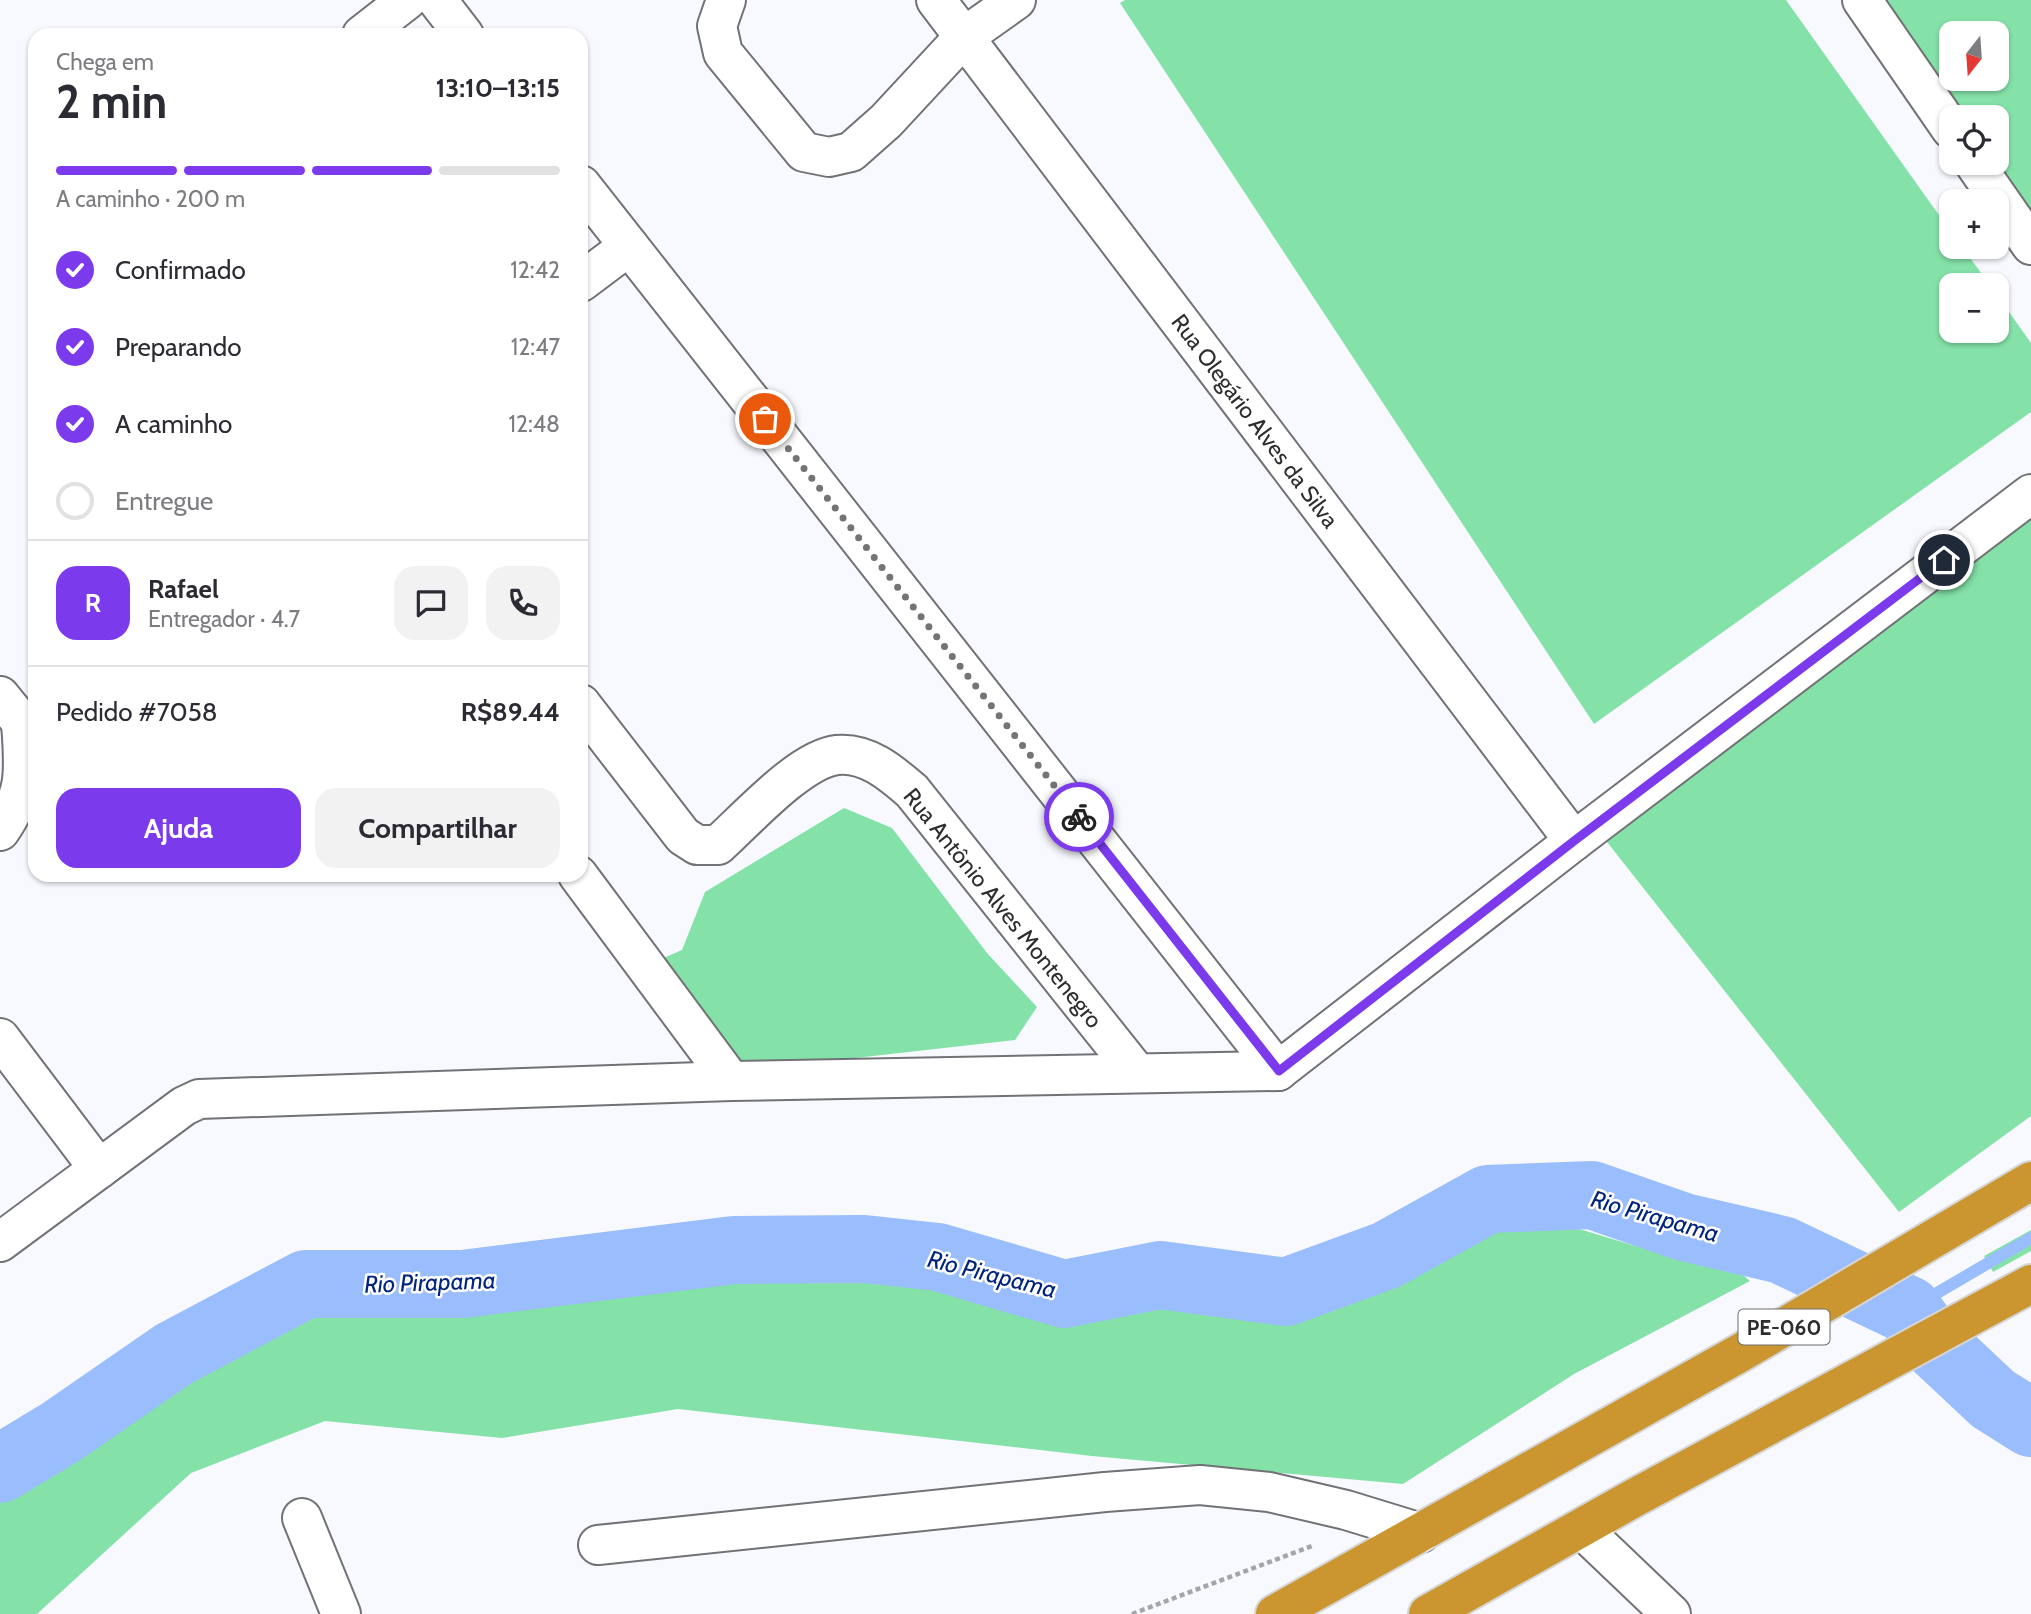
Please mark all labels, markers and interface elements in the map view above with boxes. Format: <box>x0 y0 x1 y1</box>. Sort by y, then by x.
north arrow <box>1939 21 2009 91</box>
map controls <box>1939 21 2009 343</box>
text: Chega em <box>56 48 154 76</box>
text: 13:10–13:15 <box>436 72 560 104</box>
text: 2 min <box>56 74 167 130</box>
button: locate <box>1939 105 2009 175</box>
text: A caminho · 200 m <box>56 185 245 213</box>
button: + <box>1939 189 2009 259</box>
icon: check <box>56 251 94 289</box>
text: Confirmado <box>115 254 246 286</box>
text: 12:42 <box>510 256 560 284</box>
button: − <box>1939 273 2009 343</box>
street label: Rua Olegário Alves da Silva <box>1165 309 1345 533</box>
icon: check <box>56 328 94 366</box>
text: Preparando <box>115 331 242 363</box>
text: 12:47 <box>511 333 560 361</box>
pin <box>735 389 795 449</box>
icon: bag <box>746 400 784 438</box>
icon: check <box>56 405 94 443</box>
text: A caminho <box>115 408 232 440</box>
text: 12:48 <box>508 410 560 438</box>
text: Entregue <box>115 485 213 517</box>
pin <box>1914 530 1974 590</box>
icon: home <box>1925 541 1963 579</box>
button: chat <box>394 566 468 640</box>
button: phone <box>486 566 560 640</box>
text: Rafael <box>148 573 219 605</box>
text: R <box>85 587 101 619</box>
text: Entregador · 4.7 <box>148 605 300 633</box>
text: Pedido #7058 <box>56 696 218 728</box>
text: R$89.44 <box>461 696 560 728</box>
courier <box>1044 782 1114 852</box>
street label: Rua Antônio Alves Montenegro <box>898 783 1108 1033</box>
button: Ajuda <box>56 788 301 868</box>
button: Compartilhar <box>315 788 560 868</box>
icon: bike <box>1060 798 1098 836</box>
water label: Rio Pirapama <box>1588 1184 1722 1248</box>
water label: Rio Pirapama <box>925 1244 1059 1304</box>
water label: Rio Pirapama <box>364 1265 496 1299</box>
road number: PE-060 <box>1738 1310 1830 1344</box>

